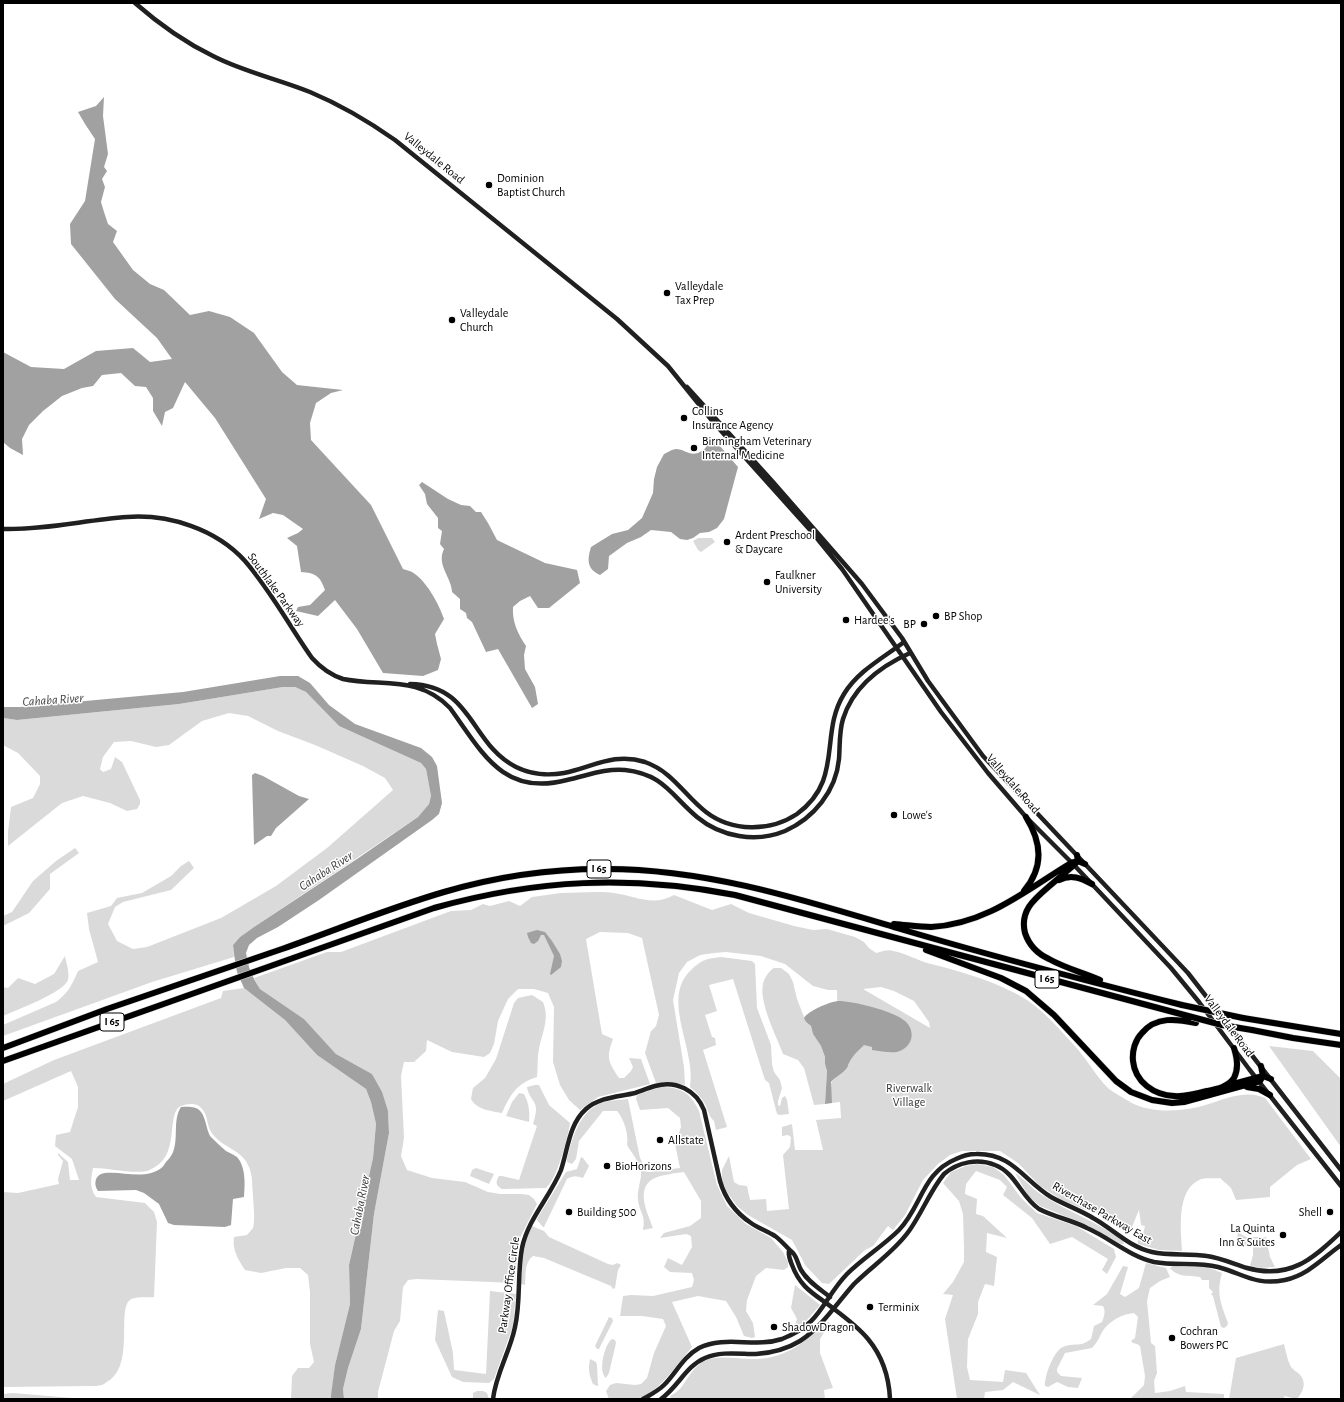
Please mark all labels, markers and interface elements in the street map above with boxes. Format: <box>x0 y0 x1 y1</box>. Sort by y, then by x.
street label: Valleydale Road <box>401 129 467 187</box>
place label: Dominion Baptist Church <box>497 171 565 199</box>
marker: Dominion Baptist Church <box>484 180 494 190</box>
place label: Valleydale Tax Prep <box>675 279 723 307</box>
marker: Valleydale Tax Prep <box>662 288 672 298</box>
place label: Valleydale Church <box>460 306 508 334</box>
marker: Valleydale Church <box>447 315 457 325</box>
place label: Collins Insurance Agency <box>692 404 773 432</box>
marker: Collins Insurance Agency <box>679 413 689 423</box>
place label: Birmingham Veterinary Internal Medicine <box>702 434 812 462</box>
marker: Birmingham Veterinary Internal Medicine <box>689 443 699 453</box>
place label: Ardent Preschool & Daycare <box>735 528 815 556</box>
marker: Ardent Preschool & Daycare <box>722 537 732 547</box>
street label: Southlake Parkway <box>244 550 308 630</box>
place label: Faulkner University <box>775 568 822 596</box>
marker: Faulkner University <box>762 577 772 587</box>
place label: BP Shop <box>944 609 982 623</box>
marker: BP Shop <box>931 611 941 621</box>
place label: Hardee's <box>854 613 895 627</box>
marker: Hardee's <box>841 615 851 625</box>
place label: BP <box>903 617 916 631</box>
marker: BP <box>919 619 929 629</box>
water label: Cahaba River <box>22 690 84 710</box>
street label: Valleydale Road <box>983 751 1043 817</box>
place label: Lowe's <box>902 808 932 822</box>
marker: Lowe's <box>889 810 899 820</box>
water label: Cahaba River <box>296 848 356 894</box>
road number: I 65 <box>587 860 611 878</box>
road number: I 65 <box>1035 970 1059 988</box>
street label: Valleydale Road <box>1201 992 1257 1060</box>
road number: I 65 <box>100 1013 124 1031</box>
park label: Riverwalk Village <box>886 1081 932 1109</box>
place label: Allstate <box>668 1133 704 1147</box>
marker: Allstate <box>655 1135 665 1145</box>
place label: BioHorizons <box>615 1159 672 1173</box>
marker: BioHorizons <box>602 1161 612 1171</box>
water label: Cahaba River <box>347 1174 373 1236</box>
street label: Riverchase Parkway East <box>1050 1179 1154 1247</box>
place label: Building 500 <box>577 1205 636 1219</box>
place label: Shell <box>1299 1205 1322 1219</box>
marker: Building 500 <box>564 1207 574 1217</box>
marker: Shell <box>1325 1207 1335 1217</box>
place label: La Quinta Inn & Suites <box>1219 1221 1275 1249</box>
marker: La Quinta Inn & Suites <box>1278 1230 1288 1240</box>
street label: Parkway Office Circle <box>495 1236 523 1334</box>
place label: Terminix <box>878 1300 919 1314</box>
marker: Terminix <box>865 1302 875 1312</box>
place label: ShadowDragon <box>782 1320 854 1334</box>
marker: ShadowDragon <box>769 1322 779 1332</box>
place label: Cochran Bowers PC <box>1180 1324 1228 1352</box>
marker: Cochran Bowers PC <box>1167 1333 1177 1343</box>

